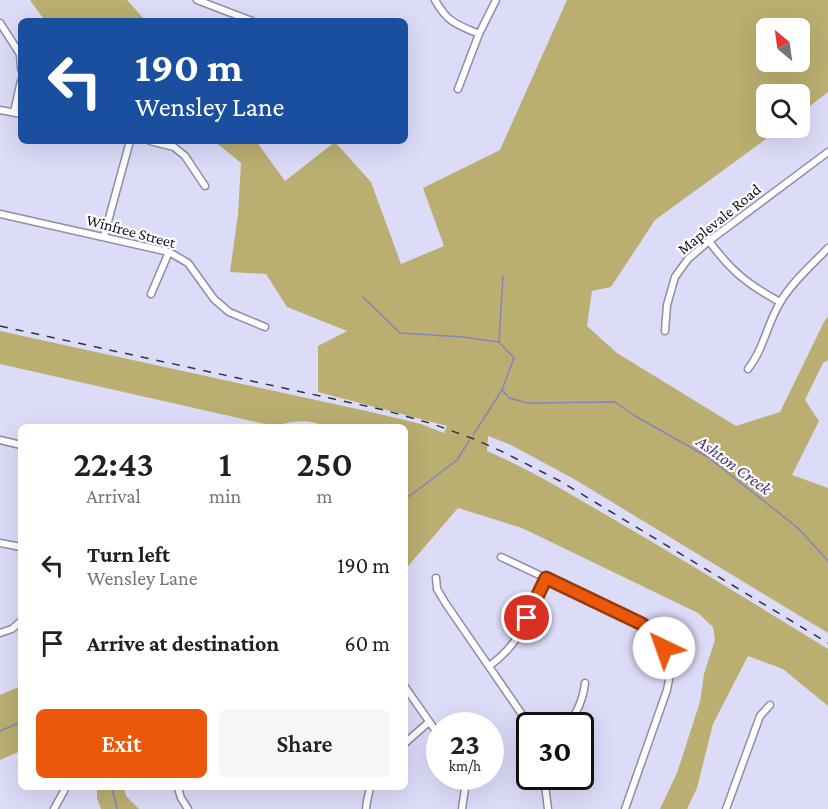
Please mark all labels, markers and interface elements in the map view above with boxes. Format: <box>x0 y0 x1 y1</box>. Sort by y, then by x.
north arrow <box>756 18 810 72</box>
map controls <box>756 18 810 138</box>
icon: left <box>36 42 114 120</box>
text: 190 m <box>135 43 243 90</box>
button: search <box>756 84 810 138</box>
text: Wensley Lane <box>135 92 284 122</box>
street label: Maplevale Road <box>674 180 765 258</box>
street label: Winfree Street <box>84 211 178 251</box>
water label: Ashton Creek <box>692 430 776 500</box>
text: 22:43 <box>73 444 154 484</box>
text: 1 <box>219 444 232 484</box>
text: 250 <box>296 444 353 484</box>
text: Arrival <box>86 485 141 507</box>
text: min <box>209 485 241 507</box>
text: m <box>317 485 333 507</box>
text: Turn left <box>87 542 170 567</box>
icon: left <box>36 549 69 582</box>
text: 190 m <box>337 553 390 578</box>
text: Wensley Lane <box>87 567 198 589</box>
pin <box>501 592 552 643</box>
icon: arrive <box>510 601 543 634</box>
position arrow <box>632 616 696 680</box>
icon: arrive <box>36 627 69 660</box>
text: Arrive at destination <box>87 631 279 656</box>
text: 60 m <box>345 631 390 656</box>
button: Exit <box>36 709 207 778</box>
button: Share <box>219 709 390 778</box>
speed limit sign: 30 <box>516 712 594 790</box>
text: 23 <box>450 727 480 760</box>
text: km/h <box>449 758 481 774</box>

